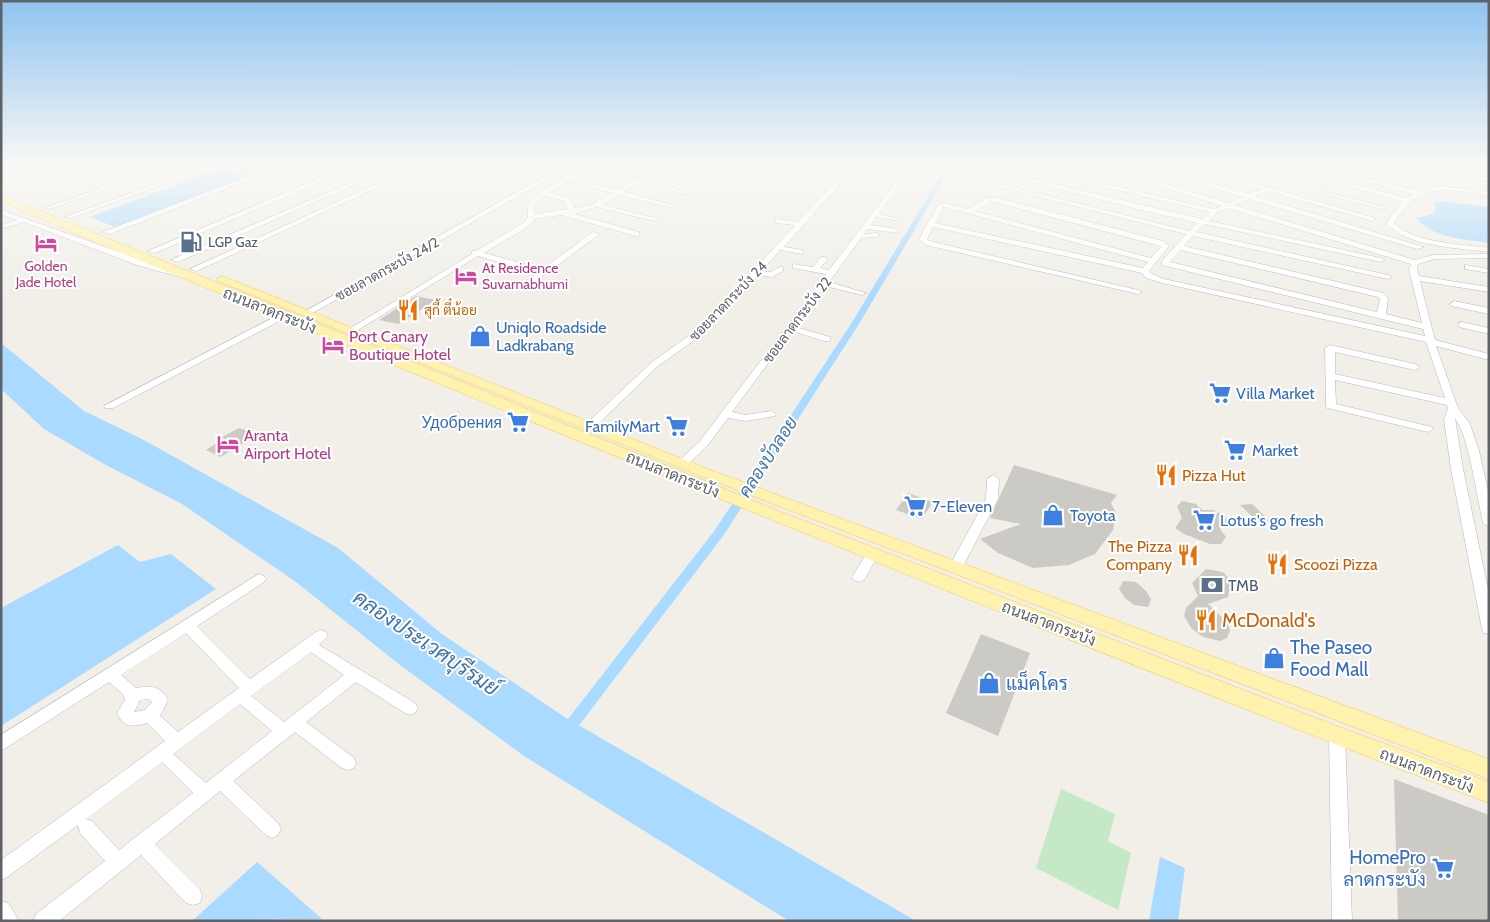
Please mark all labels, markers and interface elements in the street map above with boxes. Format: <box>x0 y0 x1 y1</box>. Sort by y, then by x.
fuel station icon: LGP Gaz <box>178 229 204 255</box>
hotel icon: Golden Jade Hotel <box>33 230 59 256</box>
place label: LGP Gaz <box>208 233 258 251</box>
street label: ซอยลาดกระบัง 24/2 <box>332 233 442 305</box>
place label: Golden Jade Hotel <box>15 257 77 291</box>
street label: ซอยลาดกระบัง 24 <box>685 257 771 345</box>
place label: At Residence Suvarnabhumi <box>482 259 568 293</box>
hotel icon: At Residence Suvarnabhumi <box>453 263 479 289</box>
street label: ซอยลาดกระบัง 22 <box>759 273 835 367</box>
street label: ถนนลาดกระบัง <box>220 282 320 338</box>
restaurant icon: สุกี้ ตี๋น้อย <box>395 297 421 323</box>
place label: สุกี้ ตี๋น้อย <box>424 298 477 320</box>
place label: Uniqlo Roadside Ladkrabang <box>496 318 606 355</box>
shop icon: Uniqlo Roadside Ladkrabang <box>467 323 493 349</box>
place label: Port Canary Boutique Hotel <box>349 327 451 364</box>
hotel icon: Port Canary Boutique Hotel <box>320 332 346 358</box>
supermarket icon: Villa Market <box>1207 380 1233 406</box>
place label: Villa Market <box>1236 384 1315 403</box>
supermarket icon: Удобрения <box>505 409 531 435</box>
water label: คลองบัวลอย <box>734 412 802 502</box>
place label: Удобрения <box>421 413 502 432</box>
supermarket icon: FamilyMart <box>664 413 690 439</box>
place label: FamilyMart <box>585 417 661 436</box>
place label: Aranta Airport Hotel <box>244 426 331 463</box>
hotel icon: Aranta Airport Hotel <box>215 431 241 457</box>
supermarket icon: Market <box>1222 437 1248 463</box>
place label: Market <box>1252 441 1299 460</box>
street label: ถนนลาดกระบัง <box>623 446 723 502</box>
restaurant icon: Pizza Hut <box>1153 462 1179 488</box>
place label: Pizza Hut <box>1182 466 1246 485</box>
supermarket icon: 7-Eleven <box>902 493 928 519</box>
place label: 7-Eleven <box>932 497 992 516</box>
shop icon: Toyota <box>1040 502 1066 528</box>
place label: Toyota <box>1070 506 1116 525</box>
supermarket icon: Lotus's go fresh <box>1191 507 1217 533</box>
place label: Lotus's go fresh <box>1220 511 1324 530</box>
place label: The Pizza Company <box>1106 537 1172 574</box>
restaurant icon: The Pizza Company <box>1175 542 1201 568</box>
restaurant icon: Scoozi Pizza <box>1264 551 1290 577</box>
place label: Scoozi Pizza <box>1294 555 1378 574</box>
bank icon: TMB <box>1199 572 1225 598</box>
place label: TMB <box>1228 576 1259 595</box>
water label: คลองประเวศบุรีรมย์ <box>347 584 507 704</box>
street label: ถนนลาดกระบัง <box>999 596 1099 650</box>
restaurant icon: McDonald's <box>1193 607 1219 633</box>
place label: McDonald's <box>1222 609 1316 632</box>
place label: The Paseo Food Mall <box>1290 636 1372 681</box>
shop icon: The Paseo Food Mall <box>1261 645 1287 671</box>
shop icon: แม็คโคร <box>976 670 1002 696</box>
place label: แม็คโคร <box>1006 670 1068 695</box>
street label: ถนนลาดกระบัง <box>1377 743 1477 797</box>
place label: HomePro ลาดกระบัง <box>1343 846 1426 891</box>
supermarket icon: HomePro ลาดกระบัง <box>1430 855 1456 881</box>

